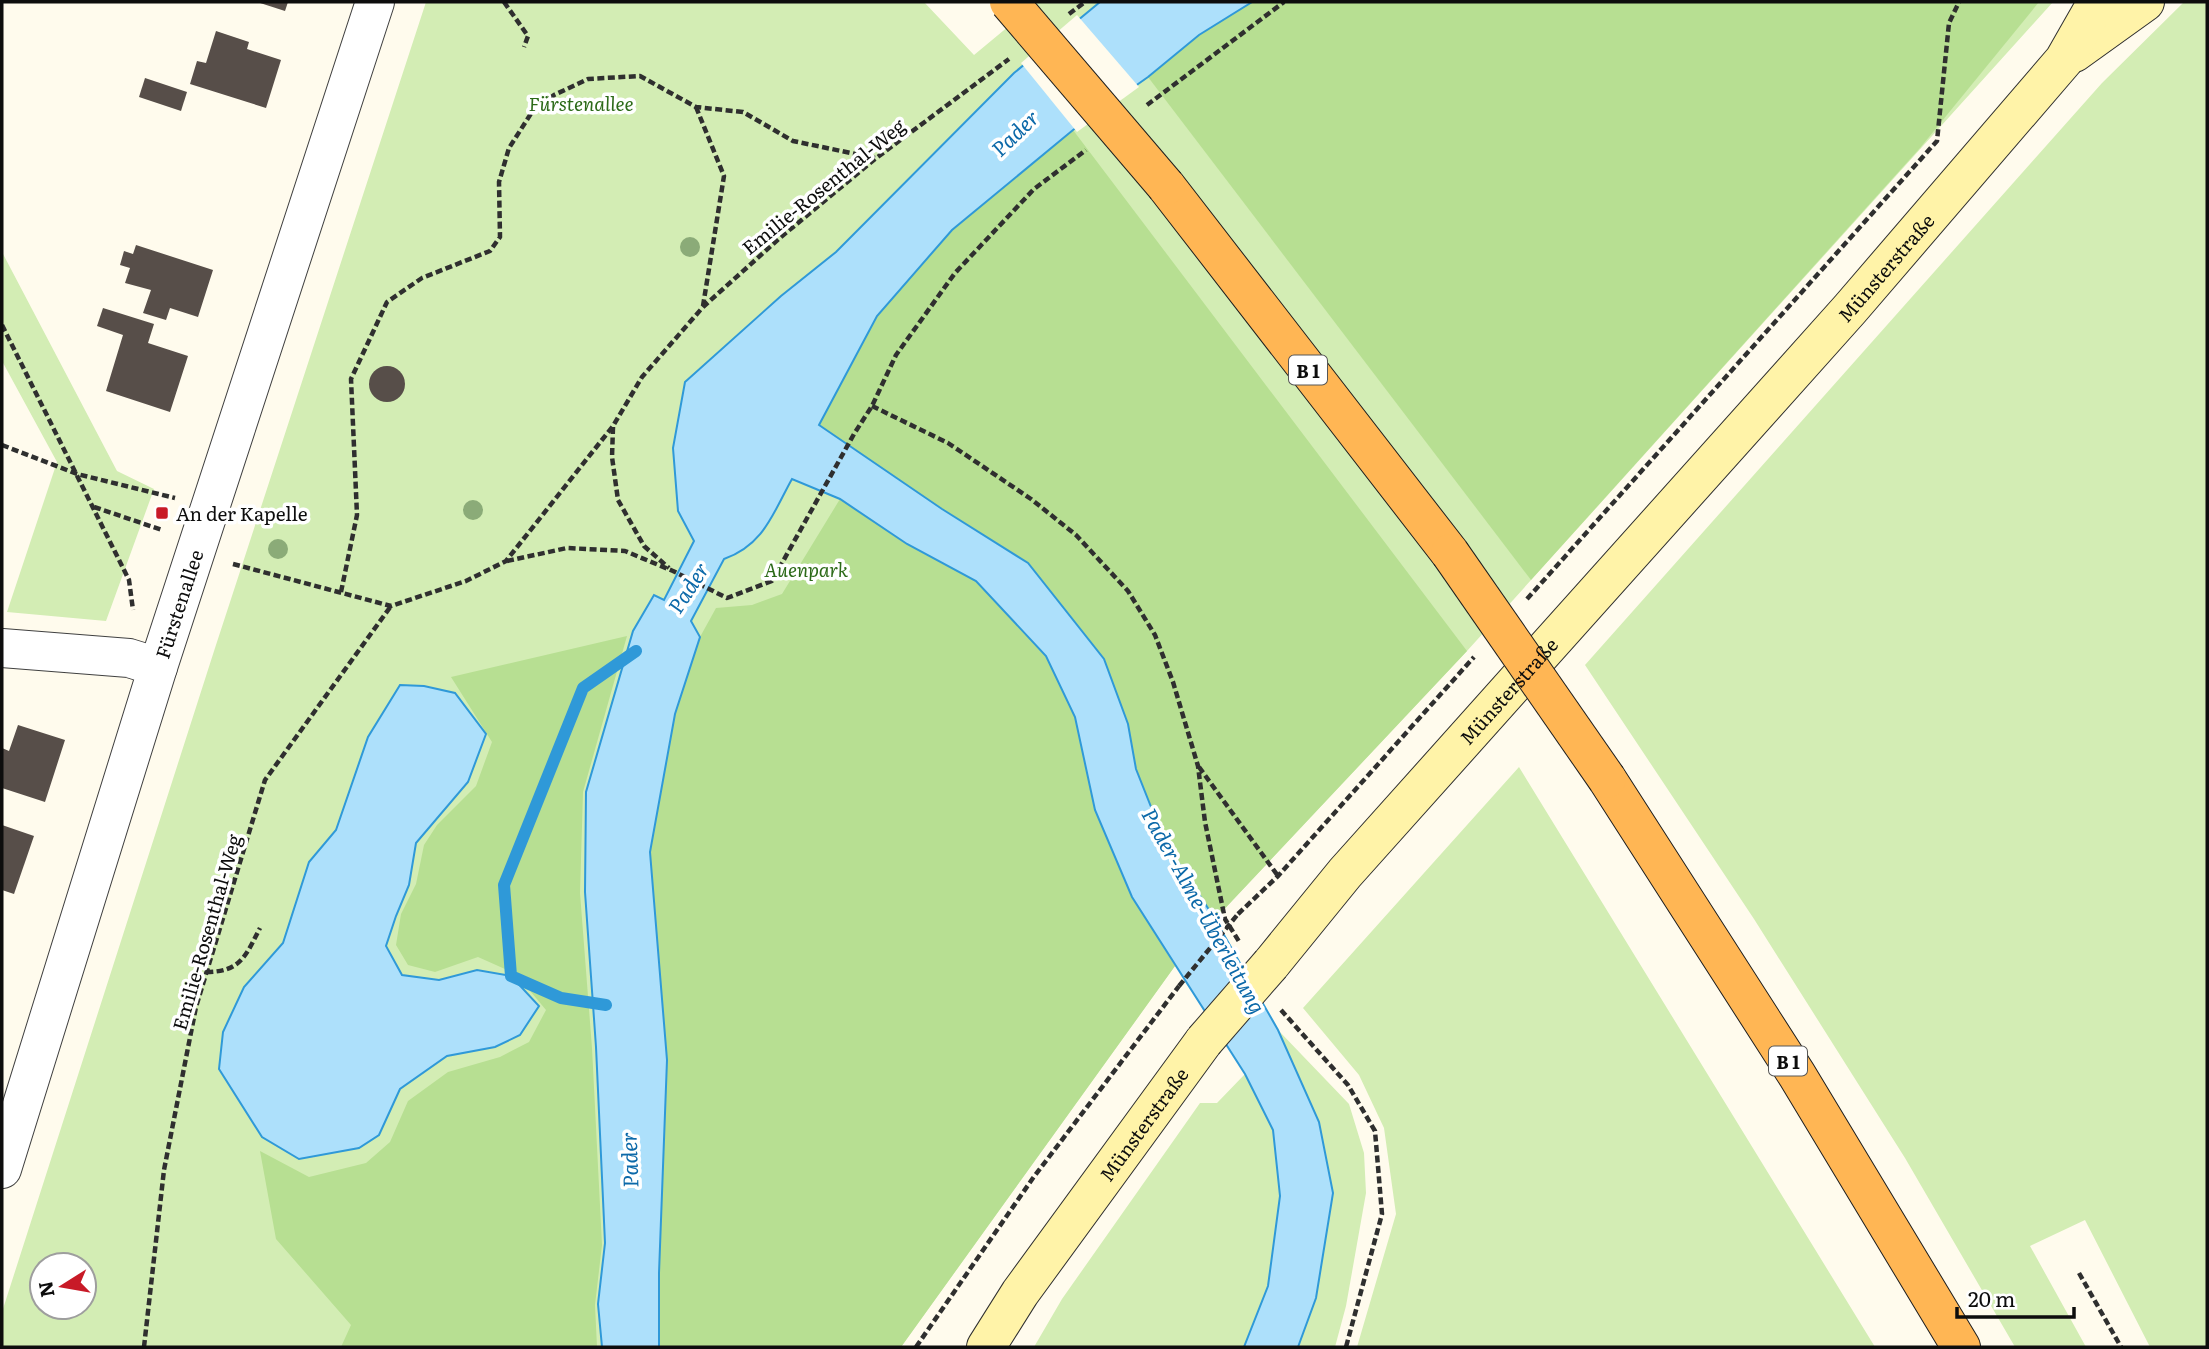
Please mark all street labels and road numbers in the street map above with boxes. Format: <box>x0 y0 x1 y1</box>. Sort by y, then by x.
street label: Emilie-Rosenthal-Weg <box>735 111 911 261</box>
street label: Münsterstraße <box>1831 207 1940 328</box>
road number: B 1 <box>1289 356 1327 384</box>
street label: Fürstenallee <box>148 546 209 662</box>
street label: Münsterstraße <box>1453 631 1564 750</box>
street label: Emilie-Rosenthal-Weg <box>165 830 248 1033</box>
road number: B 1 <box>1769 1046 1807 1076</box>
street label: Münsterstraße <box>1092 1061 1195 1187</box>

